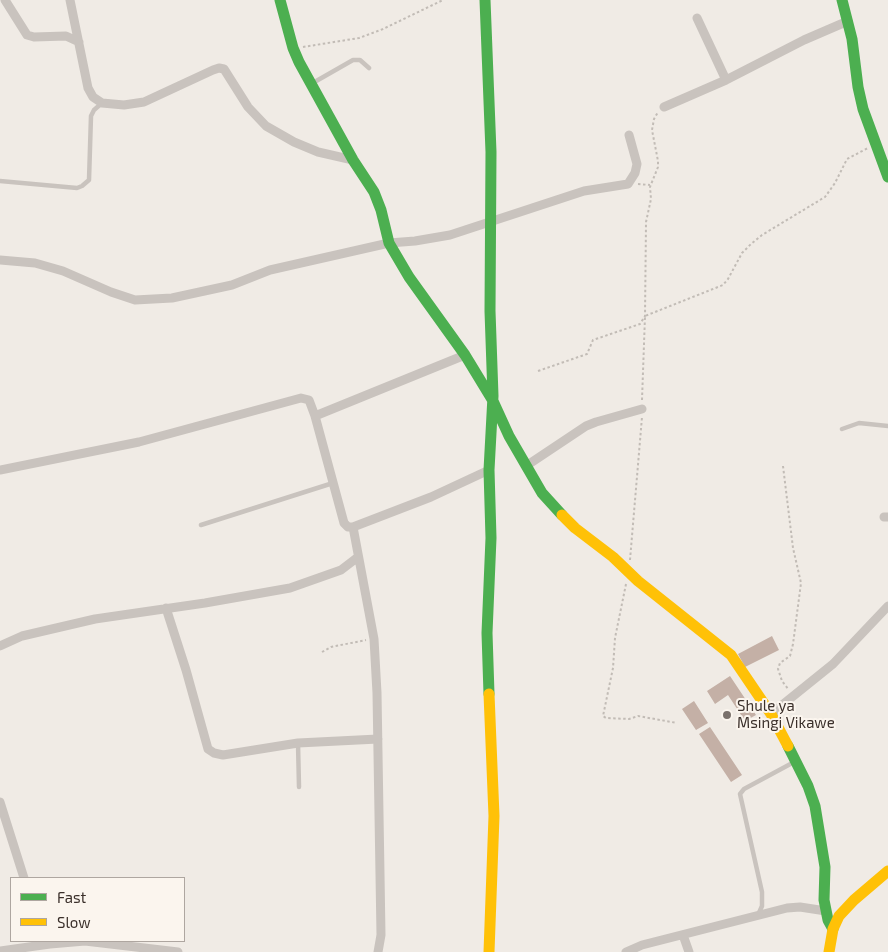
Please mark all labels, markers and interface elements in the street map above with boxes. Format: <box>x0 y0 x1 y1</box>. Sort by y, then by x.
place label: Shule ya Msingi Vikawe <box>737 697 835 732</box>
marker: Shule ya Msingi Vikawe <box>721 709 733 721</box>
legend <box>10 877 185 942</box>
text: Fast <box>57 888 86 906</box>
text: Slow <box>57 913 91 931</box>

